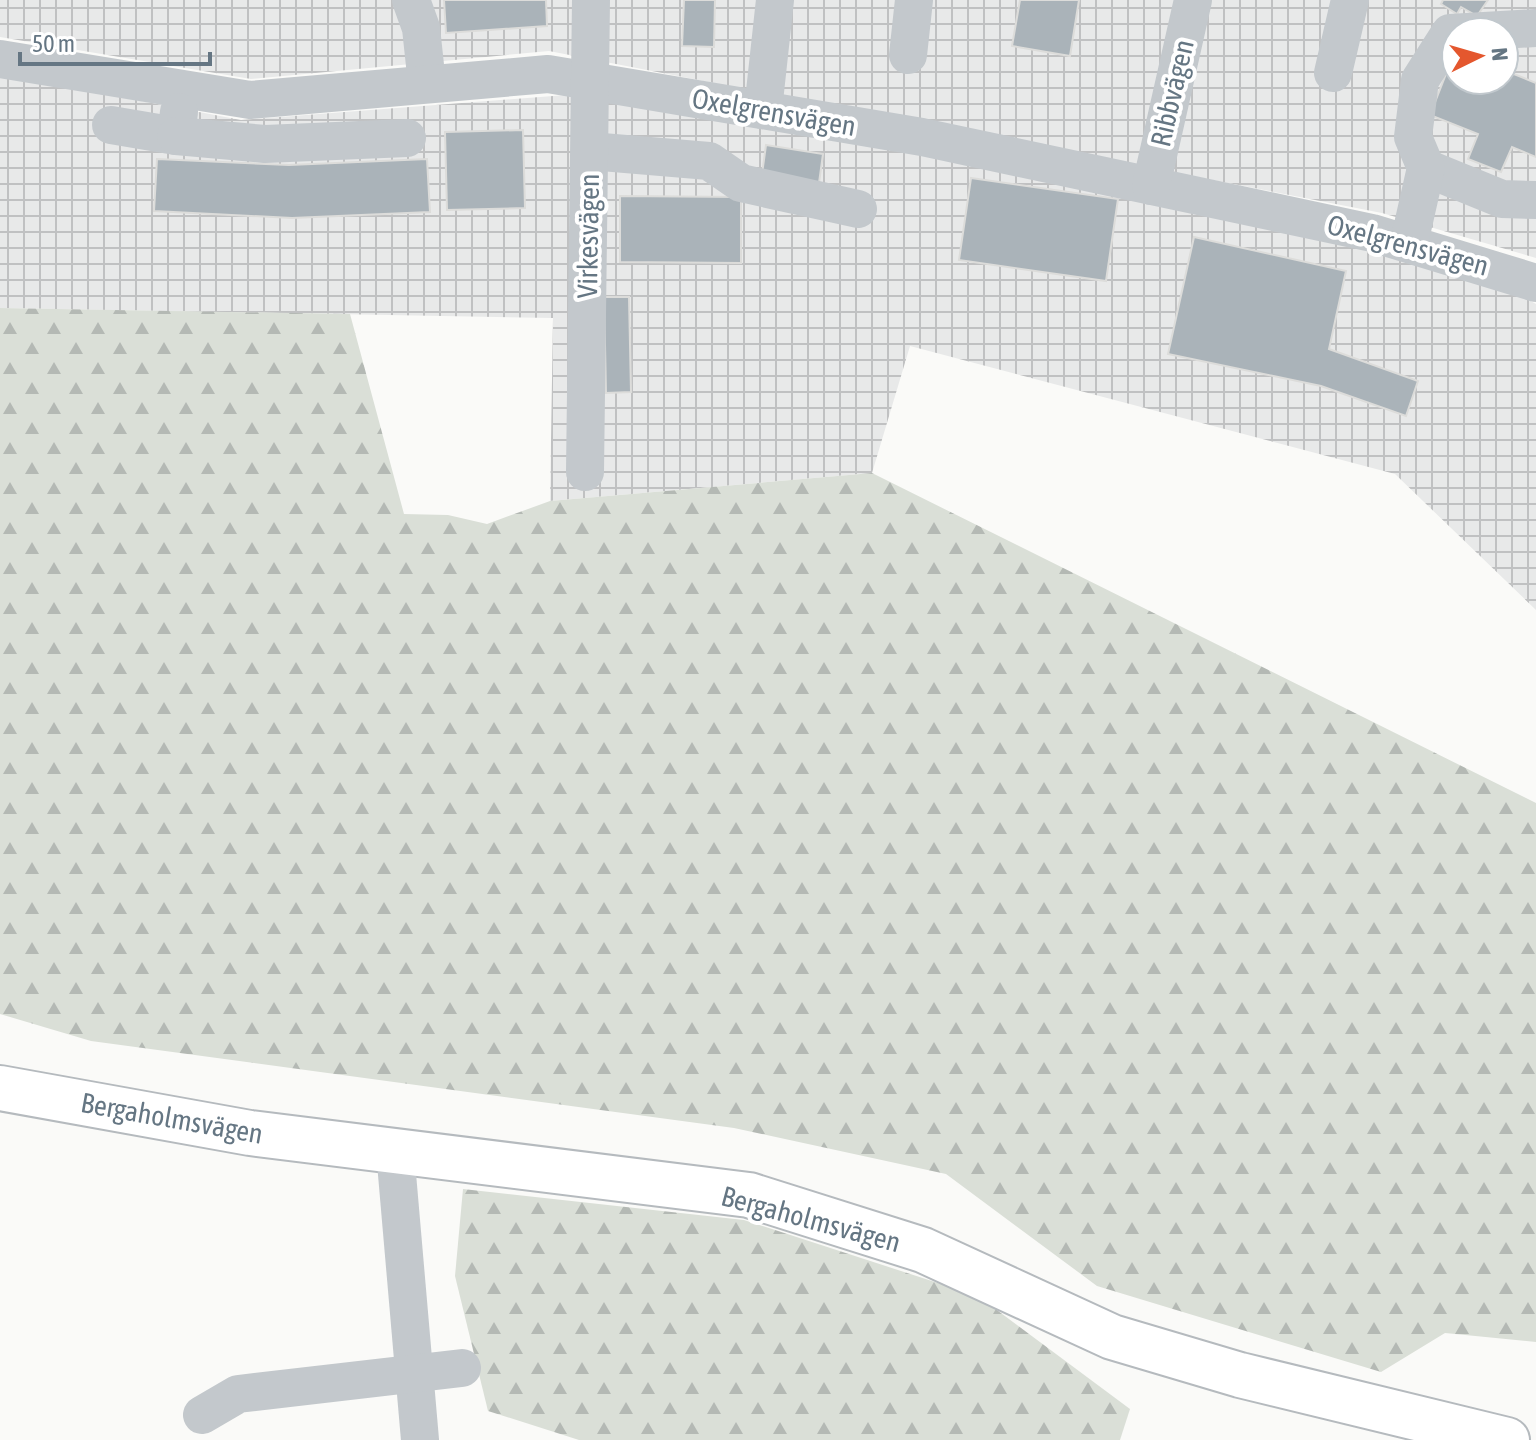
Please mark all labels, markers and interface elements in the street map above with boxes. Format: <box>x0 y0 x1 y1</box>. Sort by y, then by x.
scale bar <box>20 16 210 66</box>
north arrow <box>1440 16 1520 96</box>
text: 50 m <box>32 30 75 57</box>
street label: Ribbvägen <box>1144 36 1200 150</box>
text: N <box>1486 47 1513 62</box>
street label: Oxelgrensvägen <box>690 82 858 142</box>
street label: Virkesvägen <box>571 173 605 299</box>
street label: Oxelgrensvägen <box>1324 208 1492 282</box>
street label: Bergaholmsvägen <box>79 1086 265 1150</box>
street label: Bergaholmsvägen <box>718 1180 904 1258</box>

